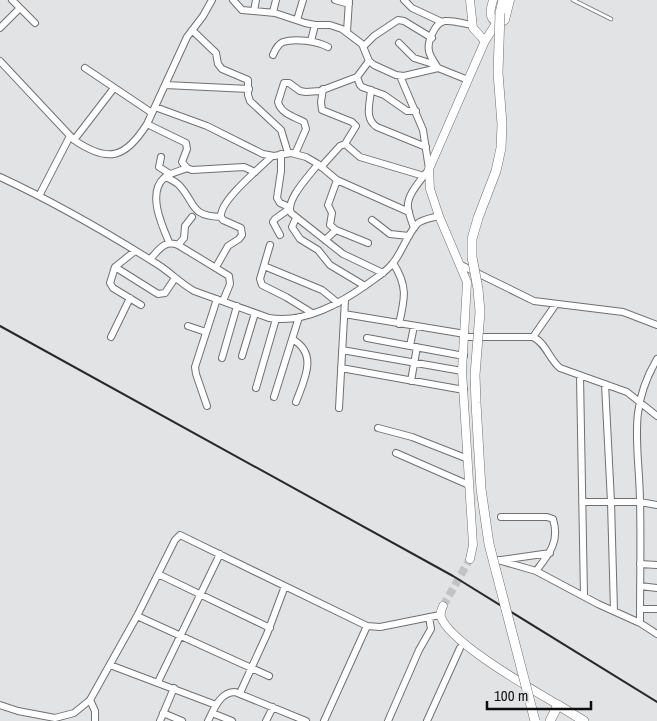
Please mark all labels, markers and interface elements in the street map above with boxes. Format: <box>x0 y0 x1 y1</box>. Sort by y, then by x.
scale bar <box>487 678 591 710</box>
text: 100 m <box>494 685 528 706</box>

